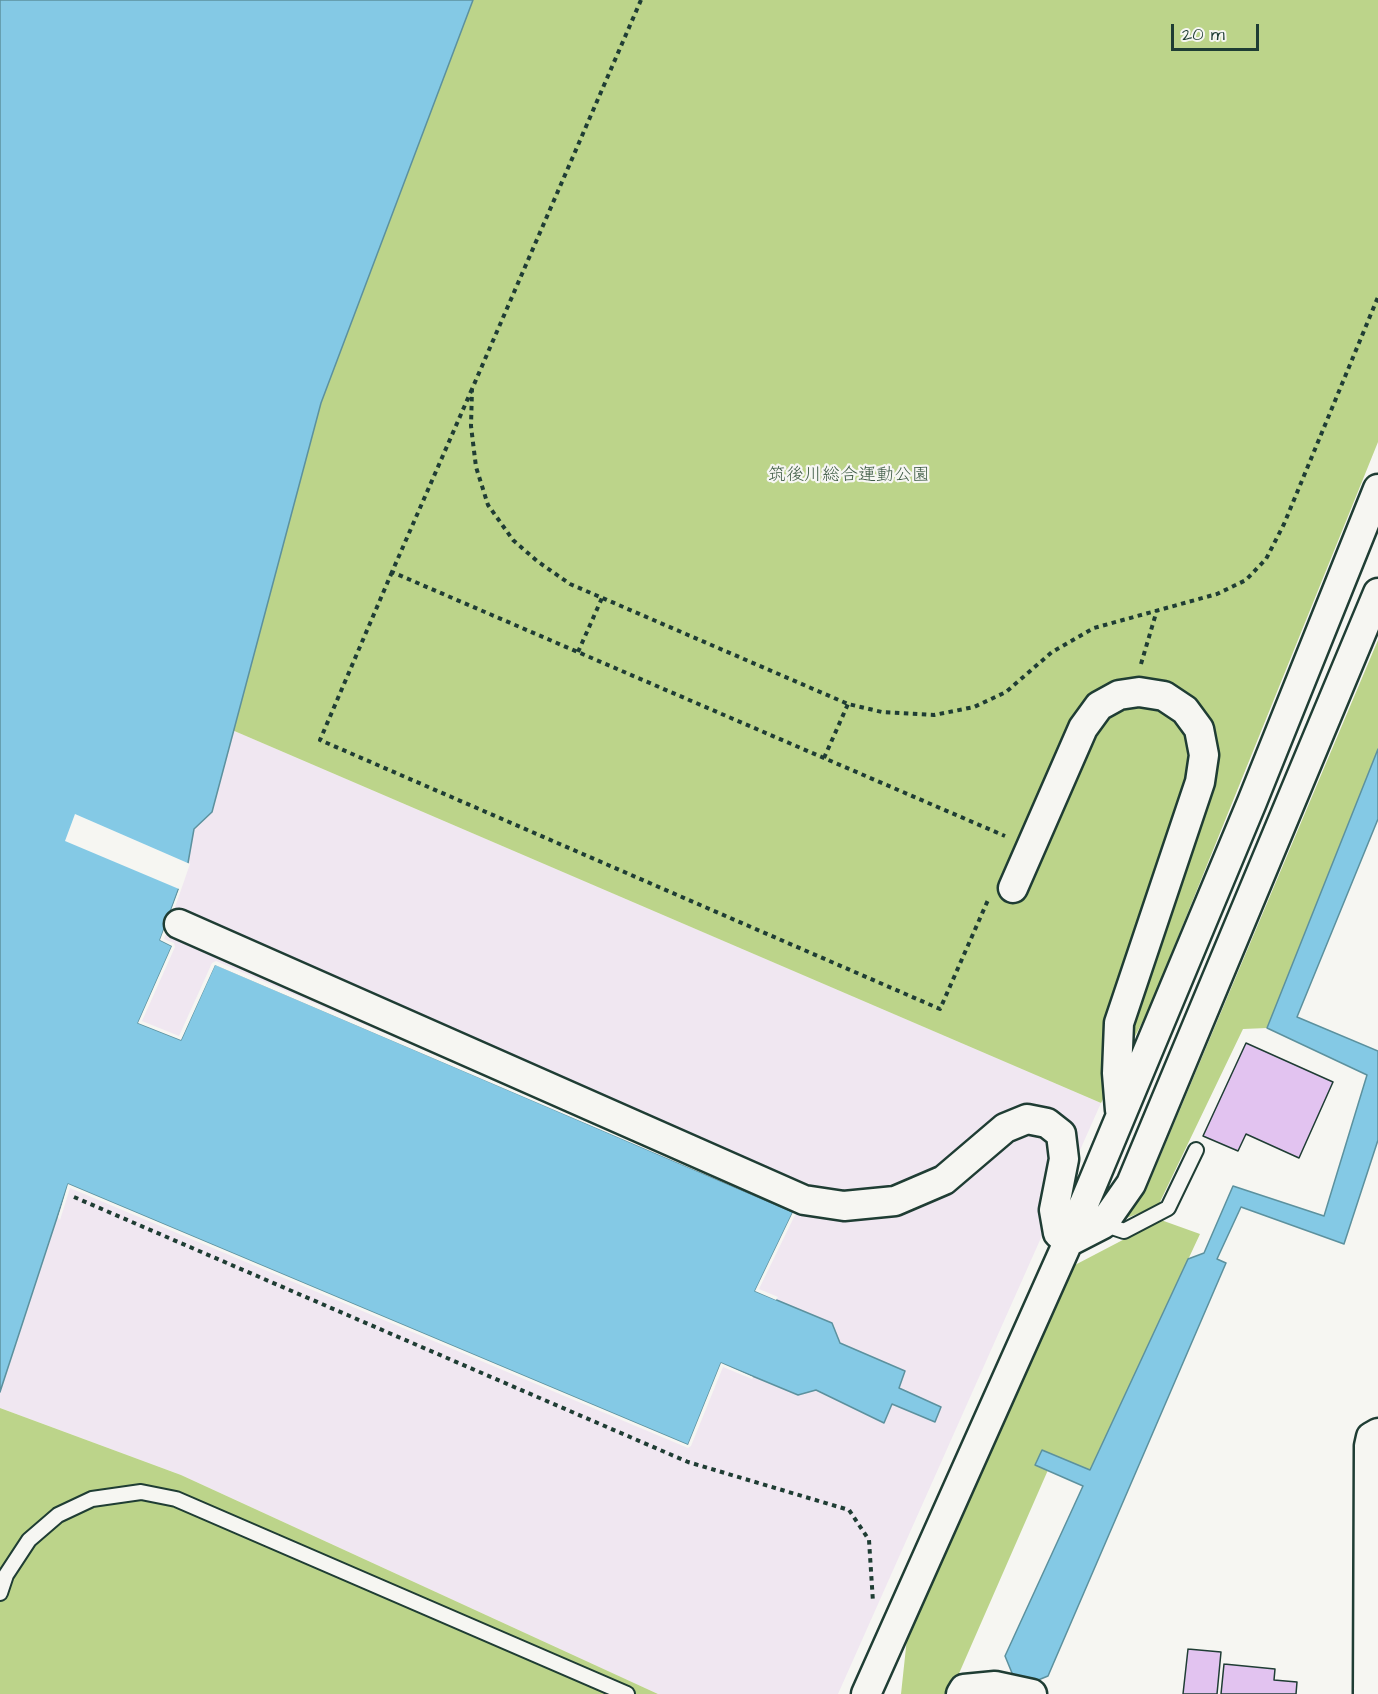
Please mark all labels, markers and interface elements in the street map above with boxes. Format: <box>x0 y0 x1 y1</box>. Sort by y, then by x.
scale bar <box>1174 12 1262 50</box>
text: 20 m <box>1182 22 1225 47</box>
park label: 筑後川総合運動公園 <box>768 465 930 487</box>

